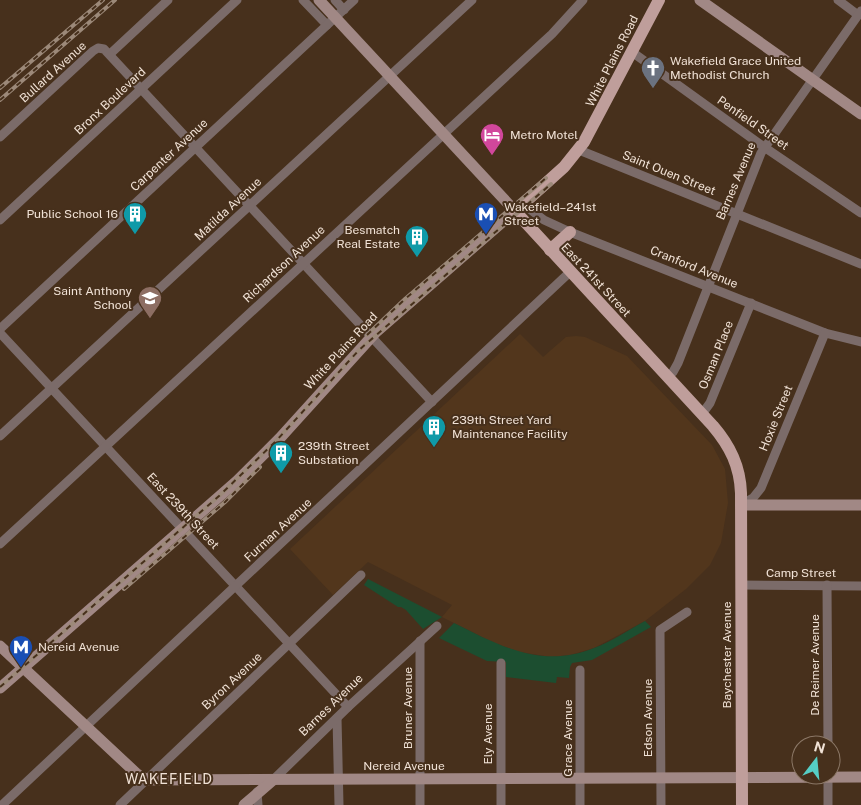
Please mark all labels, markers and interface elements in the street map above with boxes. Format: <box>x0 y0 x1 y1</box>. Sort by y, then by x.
street label: White Plains Road <box>583 13 641 109</box>
street label: Bullard Avenue <box>17 38 89 106</box>
place label: Wakefield Grace United Methodist Church <box>670 54 801 82</box>
church icon: Wakefield Grace United Methodist Church <box>640 55 666 89</box>
street label: Bronx Boulevard <box>72 64 148 138</box>
street label: Penfield Street <box>715 93 792 153</box>
street label: Carpenter Avenue <box>128 116 211 194</box>
hotel icon: Metro Motel <box>479 122 505 156</box>
place label: Metro Motel <box>510 128 578 142</box>
street label: Barnes Avenue <box>713 140 759 222</box>
street label: Saint Ouen Street <box>620 148 718 198</box>
street label: Matilda Avenue <box>192 174 264 243</box>
place label: Wakefield–241st Street <box>504 200 597 228</box>
building icon: Public School 16 <box>122 201 148 235</box>
metro station icon: Wakefield–241st Street <box>473 201 499 235</box>
place label: Public School 16 <box>26 207 118 221</box>
street label: Richardson Avenue <box>240 222 328 305</box>
place label: Besmatch Real Estate <box>337 223 400 251</box>
building icon: Besmatch Real Estate <box>404 224 430 258</box>
street label: East 241st Street <box>558 240 634 320</box>
street label: Cranford Avenue <box>648 243 740 291</box>
place label: Saint Anthony School <box>53 284 133 312</box>
school or university icon: Saint Anthony School <box>137 285 163 319</box>
street label: White Plains Road <box>302 309 380 393</box>
street label: Osman Place <box>696 318 736 391</box>
street label: Hoxie Street <box>756 383 796 453</box>
place label: 239th Street Yard Maintenance Facility <box>452 413 568 441</box>
building icon: 239th Street Yard Maintenance Facility <box>421 414 447 448</box>
place label: 239th Street Substation <box>298 439 370 467</box>
building icon: 239th Street Substation <box>268 440 294 474</box>
street label: East 239th Street <box>144 470 222 552</box>
street label: Furman Avenue <box>241 495 315 565</box>
street label: Camp Street <box>766 566 836 580</box>
street label: Baychester Avenue <box>720 601 734 708</box>
street label: De Reimer Avenue <box>808 614 822 716</box>
metro station icon: Nereid Avenue <box>8 634 34 668</box>
place label: Nereid Avenue <box>38 640 120 654</box>
street label: Byron Avenue <box>199 650 265 712</box>
street label: Bruner Avenue <box>401 667 415 749</box>
street label: Barnes Avenue <box>296 671 366 739</box>
street label: Edson Avenue <box>641 679 655 757</box>
street label: Grace Avenue <box>561 699 575 777</box>
street label: Ely Avenue <box>481 703 495 765</box>
north arrow <box>791 735 841 785</box>
text: N <box>812 738 827 757</box>
street label: Nereid Avenue <box>363 759 445 773</box>
district label: WAKEFIELD <box>125 771 213 787</box>

